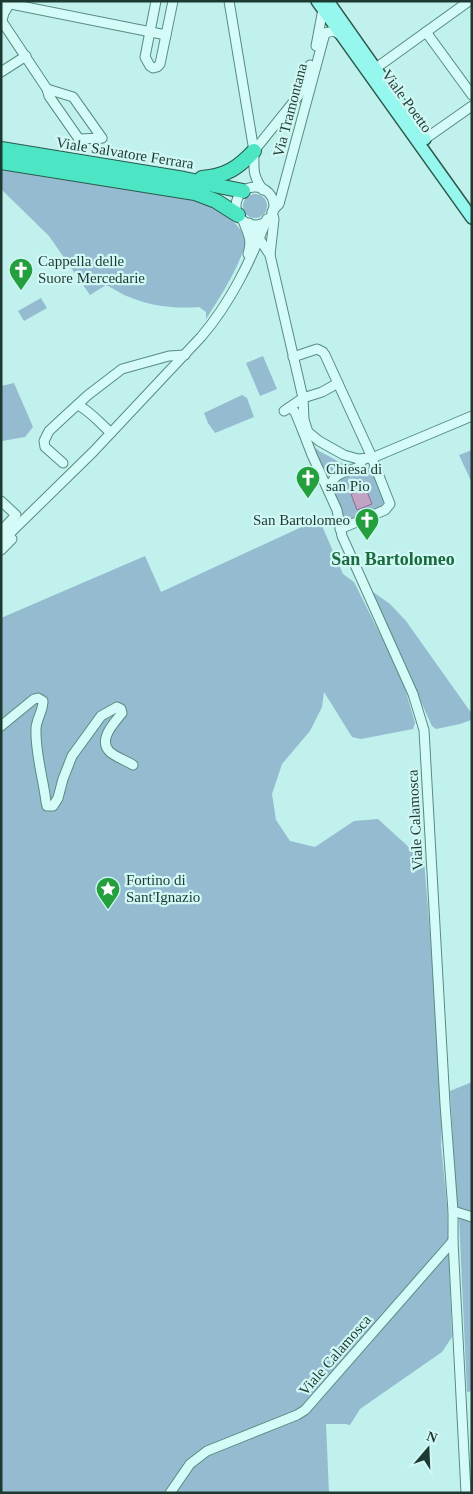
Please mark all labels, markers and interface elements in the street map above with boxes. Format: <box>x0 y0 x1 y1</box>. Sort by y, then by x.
street label: Via Tramontana <box>270 61 310 159</box>
street label: Viale Poetto <box>379 66 435 136</box>
street label: Viale Salvatore Ferrara <box>55 134 195 172</box>
place label: Cappella delle Suore Mercedarie <box>38 253 145 286</box>
church icon: Cappella delle Suore Mercedarie <box>8 257 34 291</box>
place label: Chiesa di san Pio <box>326 461 382 494</box>
church icon: Chiesa di san Pio <box>295 465 321 499</box>
church icon: San Bartolomeo <box>354 507 380 541</box>
place label: San Bartolomeo <box>253 512 350 528</box>
district label: San Bartolomeo <box>331 549 455 569</box>
street label: Viale Calamosca <box>404 769 426 871</box>
place label: Fortino di Sant'Ignazio <box>126 872 200 905</box>
place icon: Fortino di Sant'Ignazio <box>95 876 121 910</box>
street label: Viale Calamosca <box>296 1311 374 1398</box>
north arrow <box>403 1424 453 1474</box>
text: N <box>425 1428 439 1446</box>

